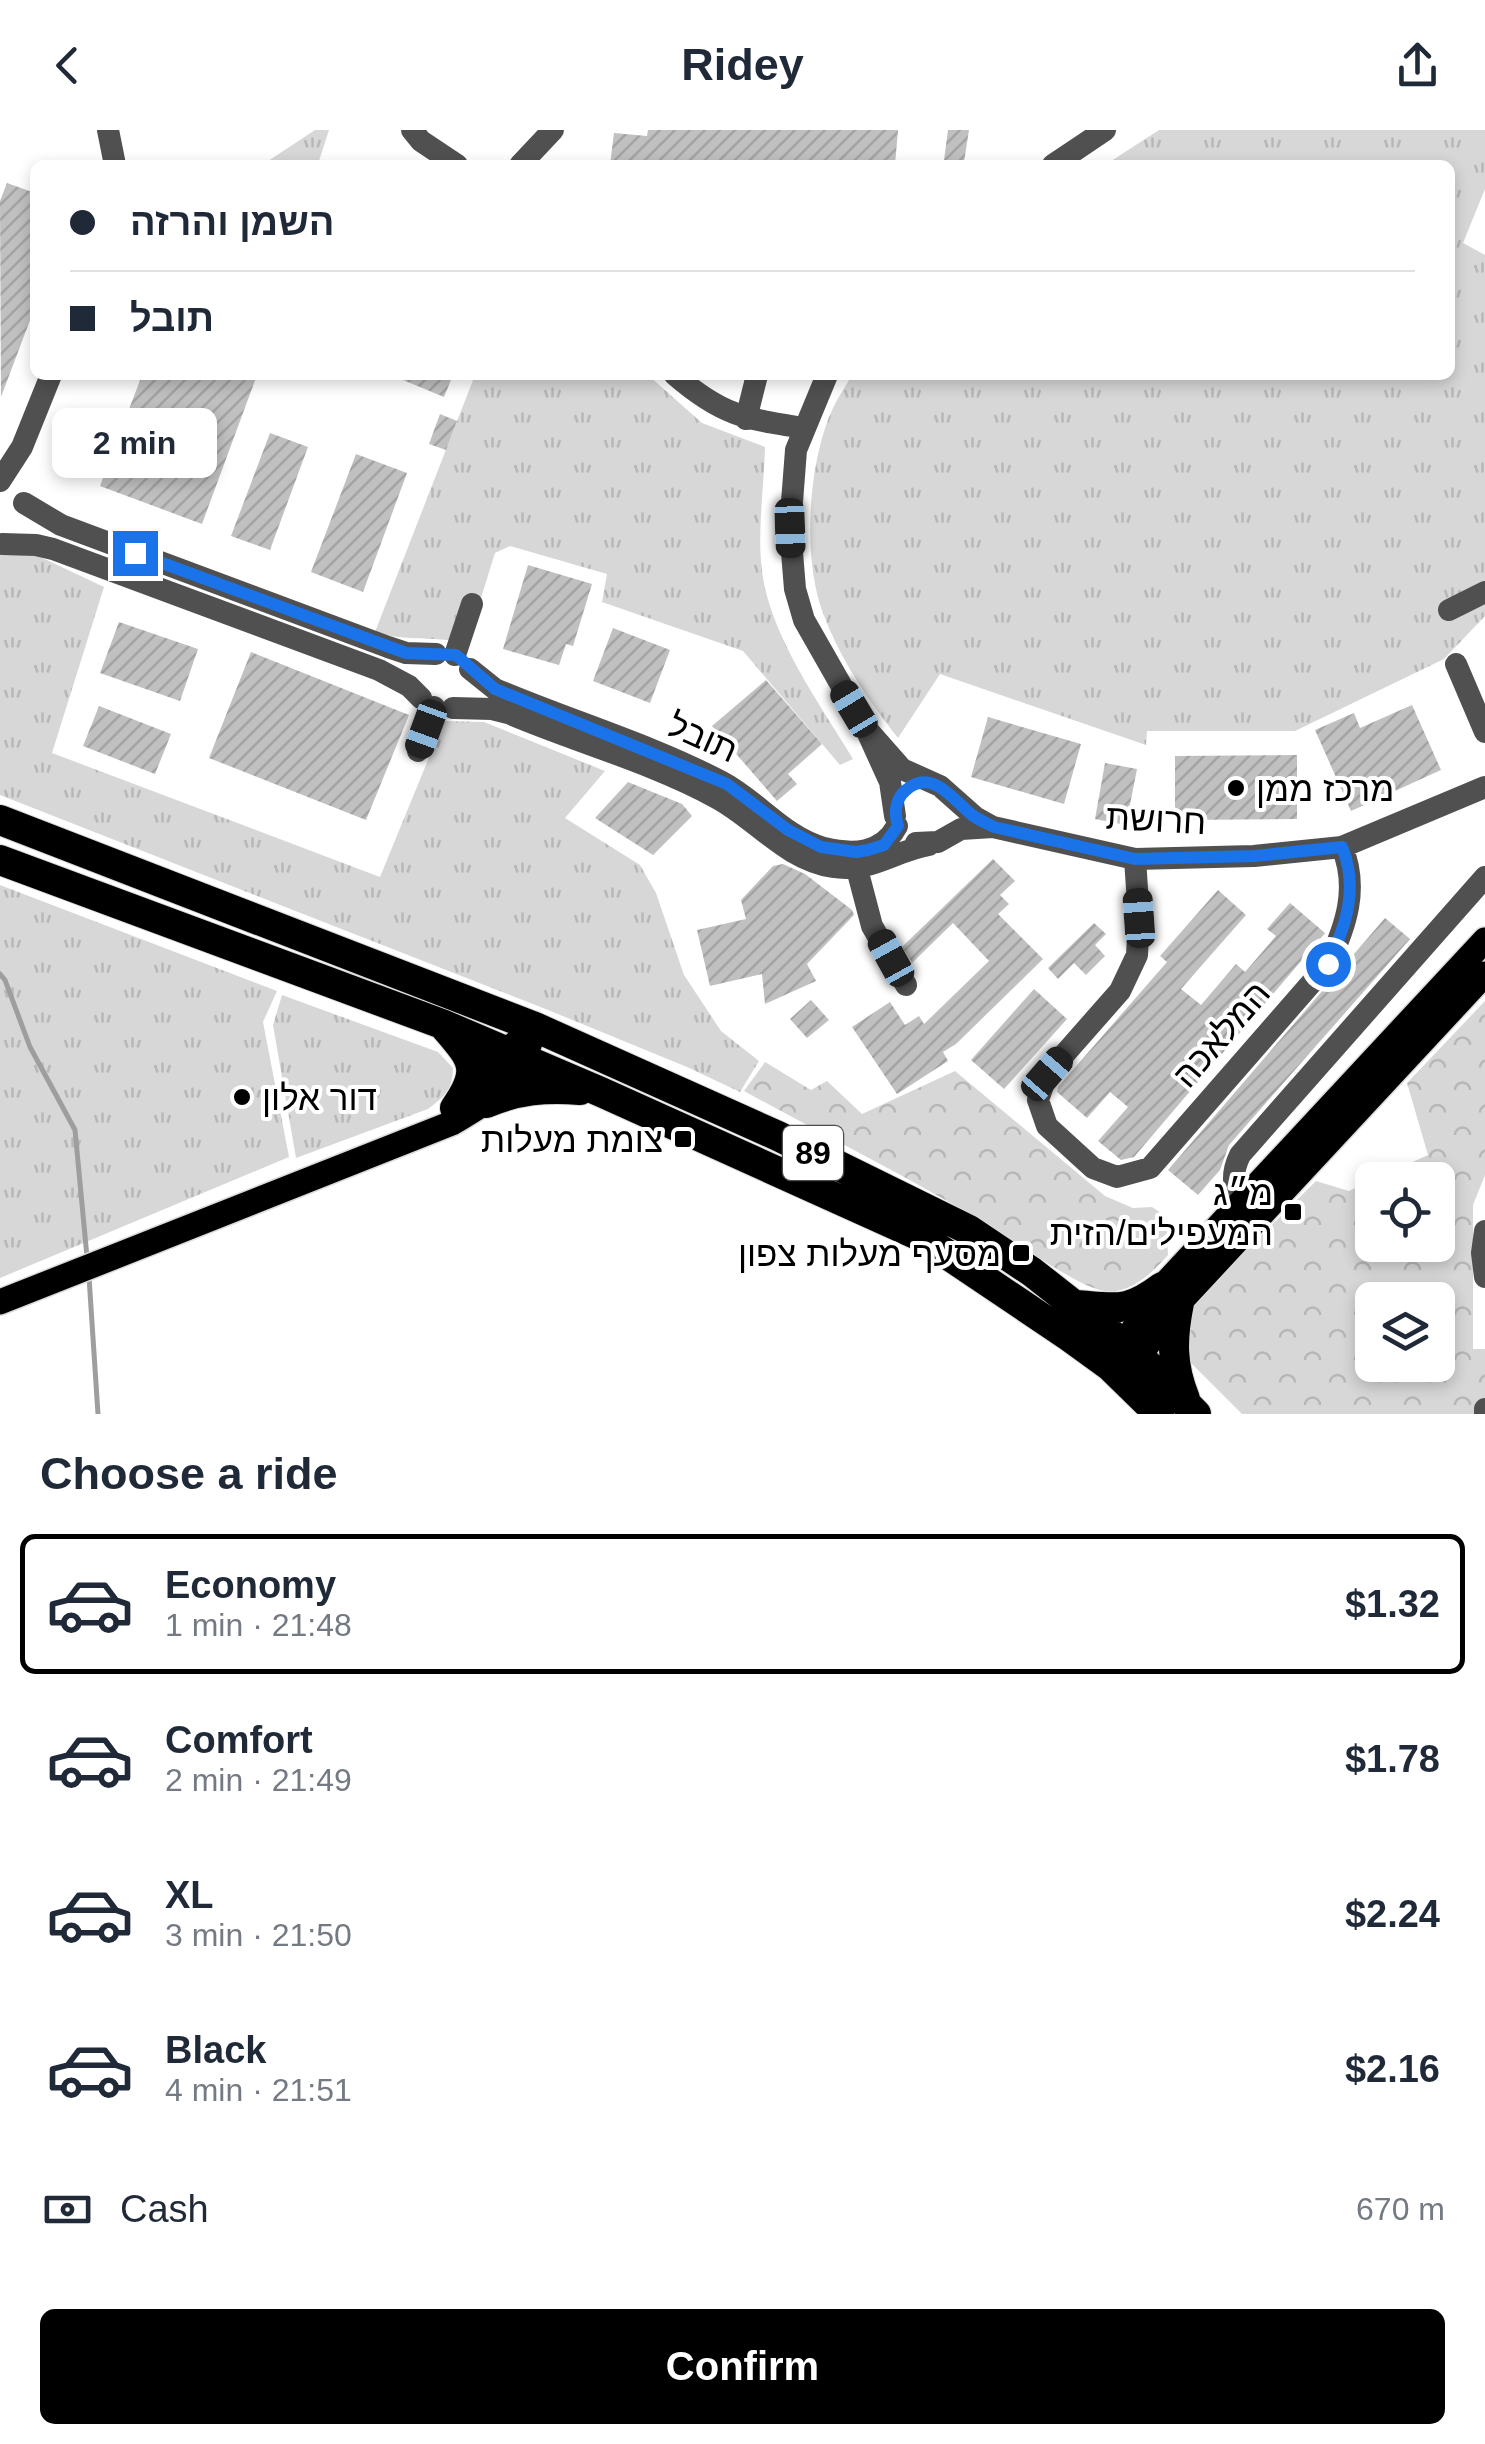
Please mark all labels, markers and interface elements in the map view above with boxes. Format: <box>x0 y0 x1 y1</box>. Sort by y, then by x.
icon: back <box>40 38 95 93</box>
icon: share <box>1390 38 1445 93</box>
text: Ridey <box>681 39 804 90</box>
text: השמן והרזה <box>130 201 335 243</box>
text: תובל <box>130 297 214 339</box>
callout: 2 min <box>52 408 218 478</box>
text: 2 min <box>93 425 176 461</box>
car <box>774 497 806 559</box>
route end <box>113 531 158 576</box>
car <box>826 676 882 742</box>
car <box>402 696 450 762</box>
street label: תובל <box>662 705 744 769</box>
place label: מרכז ממן <box>1256 769 1394 808</box>
marker: מרכז ממן <box>1225 777 1247 799</box>
street label: חרושת <box>1105 797 1207 841</box>
car <box>1122 887 1156 949</box>
car <box>863 924 919 992</box>
route start <box>1306 942 1351 987</box>
street label: המלאכה <box>1165 973 1277 1095</box>
car <box>1016 1042 1078 1106</box>
place label: דור אלון <box>262 1078 377 1117</box>
marker: דור אלון <box>231 1086 253 1108</box>
place label: צומת מעלות <box>481 1120 663 1159</box>
road number: 89 <box>783 1126 843 1180</box>
marker: צומת מעלות <box>672 1128 694 1150</box>
map controls <box>1355 1162 1455 1382</box>
button: locate <box>1355 1162 1455 1262</box>
place label: מ״ג המעפילים/הזית <box>1050 1173 1273 1252</box>
marker: מ״ג המעפילים/הזית <box>1282 1201 1304 1223</box>
place label: מסעף מעלות צפון <box>738 1234 1001 1273</box>
marker: מסעף מעלות צפון <box>1010 1242 1032 1264</box>
button: layers <box>1355 1282 1455 1382</box>
text: Choose a ride <box>40 1448 338 1499</box>
icon: car <box>45 1559 135 1649</box>
text: Economy <box>165 1564 336 1606</box>
text: $1.32 <box>1345 1583 1440 1625</box>
text: 1 min · 21:48 <box>165 1607 352 1643</box>
icon: car <box>45 1714 135 1804</box>
text: Comfort <box>165 1719 313 1761</box>
text: $1.78 <box>1345 1738 1440 1780</box>
text: 2 min · 21:49 <box>165 1762 352 1798</box>
icon: car <box>45 1869 135 1959</box>
text: XL <box>165 1874 214 1916</box>
text: $2.24 <box>1345 1893 1440 1935</box>
text: 3 min · 21:50 <box>165 1917 352 1953</box>
icon: car <box>45 2024 135 2114</box>
text: Black <box>165 2029 266 2071</box>
text: $2.16 <box>1345 2048 1440 2090</box>
text: 4 min · 21:51 <box>165 2072 352 2108</box>
icon: cash <box>40 2182 95 2237</box>
text: Cash <box>120 2188 209 2230</box>
text: 670 m <box>1356 2191 1445 2227</box>
button: Confirm <box>40 2309 1445 2424</box>

